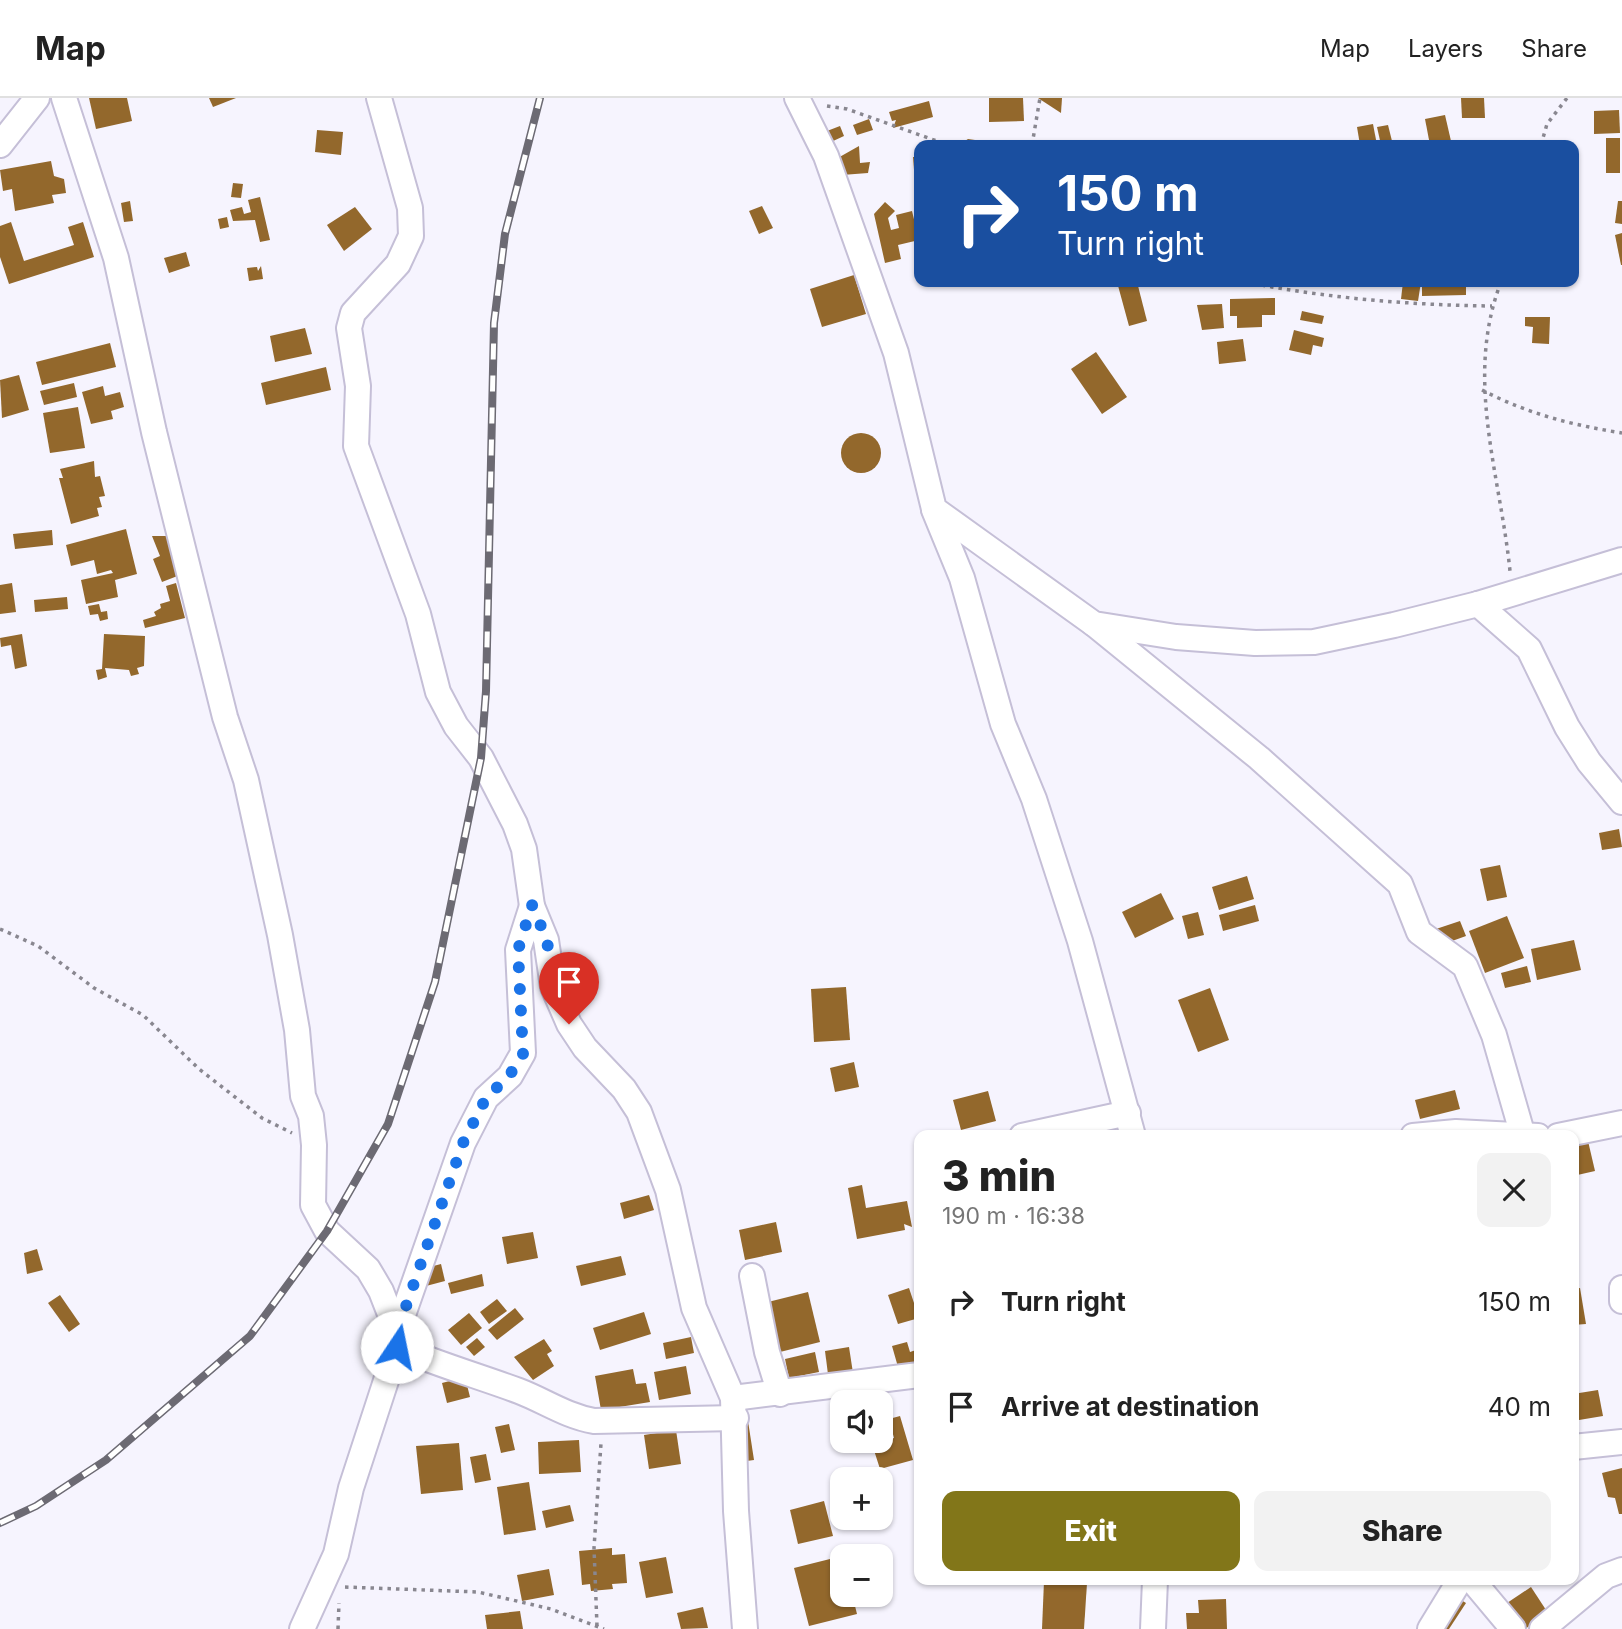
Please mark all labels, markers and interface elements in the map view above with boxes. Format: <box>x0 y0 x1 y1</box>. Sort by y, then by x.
text: Map <box>35 28 106 68</box>
text: Map <box>1320 34 1370 63</box>
text: Layers <box>1408 34 1483 63</box>
text: Share <box>1521 34 1587 63</box>
text: 150 m <box>1057 164 1199 223</box>
icon: right <box>942 168 1033 259</box>
text: Turn right <box>1057 224 1204 263</box>
pin <box>539 952 599 1024</box>
icon: arrive <box>550 963 588 1001</box>
text: 3 min <box>942 1150 1056 1201</box>
button: close <box>1477 1153 1551 1227</box>
text: 190 m · 16:38 <box>942 1202 1085 1230</box>
icon: right <box>942 1283 980 1321</box>
text: Turn right <box>1001 1286 1126 1317</box>
text: 150 m <box>1478 1286 1551 1317</box>
position arrow <box>360 1310 434 1384</box>
icon: arrive <box>942 1388 980 1426</box>
map controls <box>830 1390 893 1607</box>
button: sound <box>830 1390 893 1453</box>
text: Arrive at destination <box>1001 1391 1260 1422</box>
text: 40 m <box>1488 1391 1551 1422</box>
button: + <box>830 1467 893 1530</box>
button: Exit <box>942 1491 1240 1571</box>
button: Share <box>1254 1491 1551 1571</box>
button: − <box>830 1544 893 1607</box>

